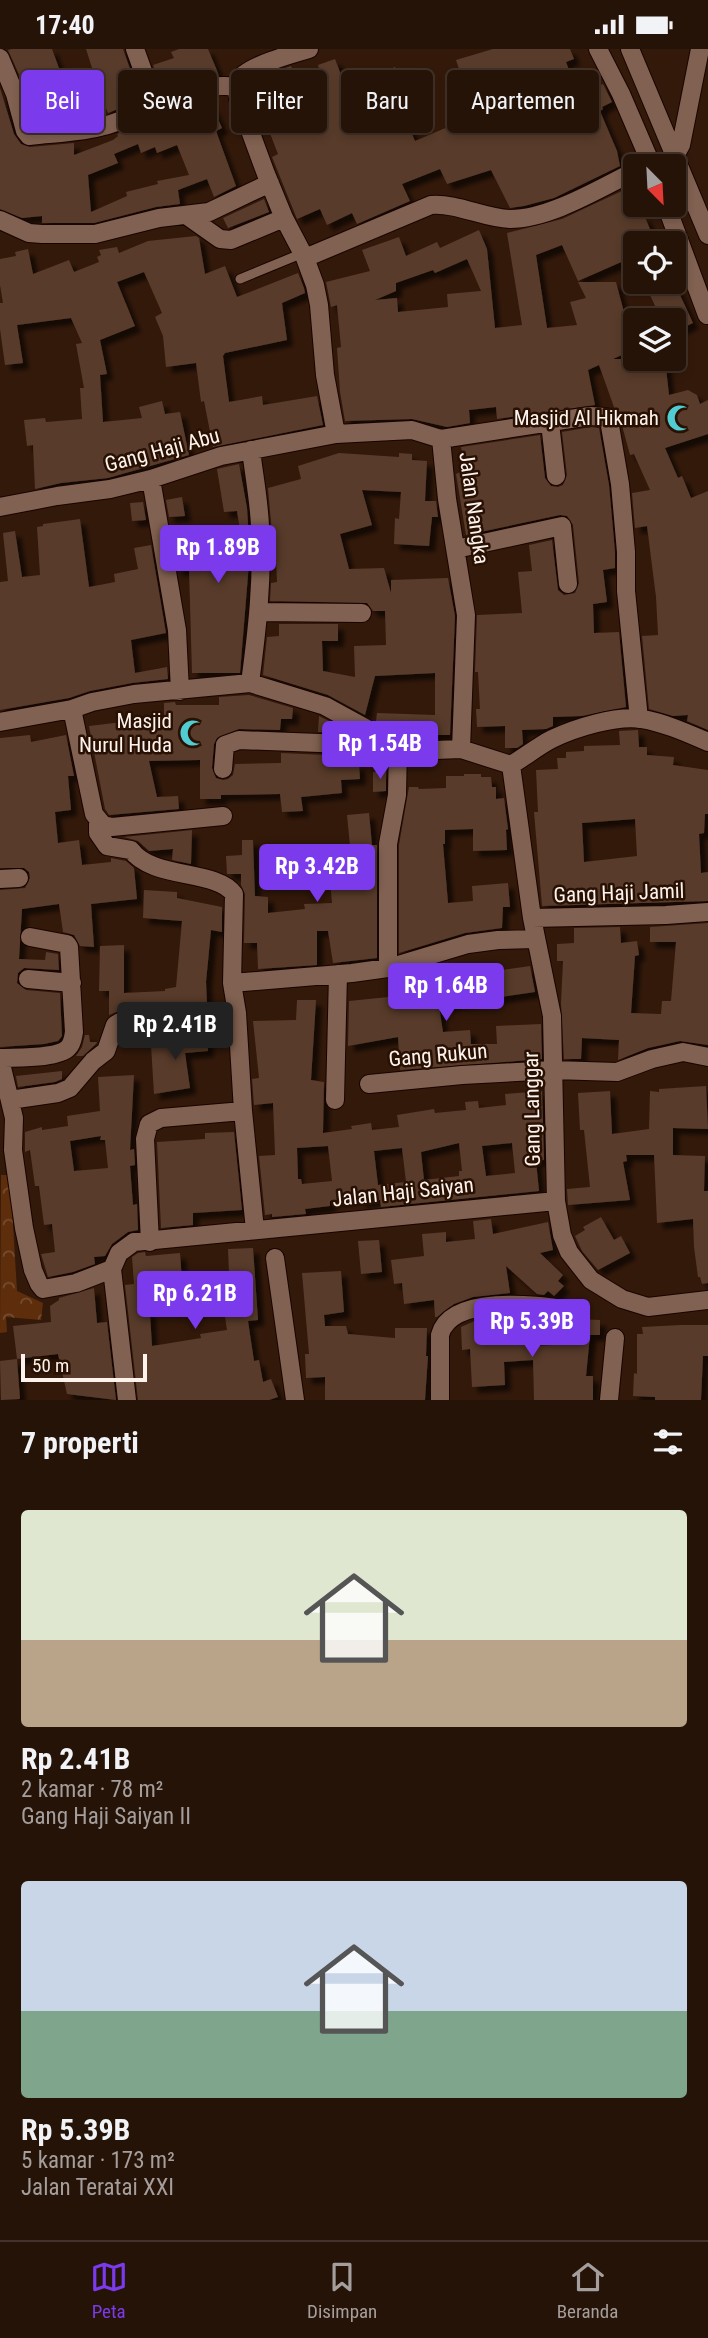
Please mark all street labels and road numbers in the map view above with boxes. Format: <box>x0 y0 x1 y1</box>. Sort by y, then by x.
street label: Gang Haji Abu <box>102 423 222 477</box>
street label: Jalan Nangka <box>454 450 494 566</box>
street label: Gang Haji Jamil <box>553 879 685 907</box>
street label: Gang Rukun <box>388 1039 488 1071</box>
street label: Gang Langgar <box>519 1051 545 1167</box>
street label: Jalan Haji Saiyan <box>331 1173 475 1211</box>

